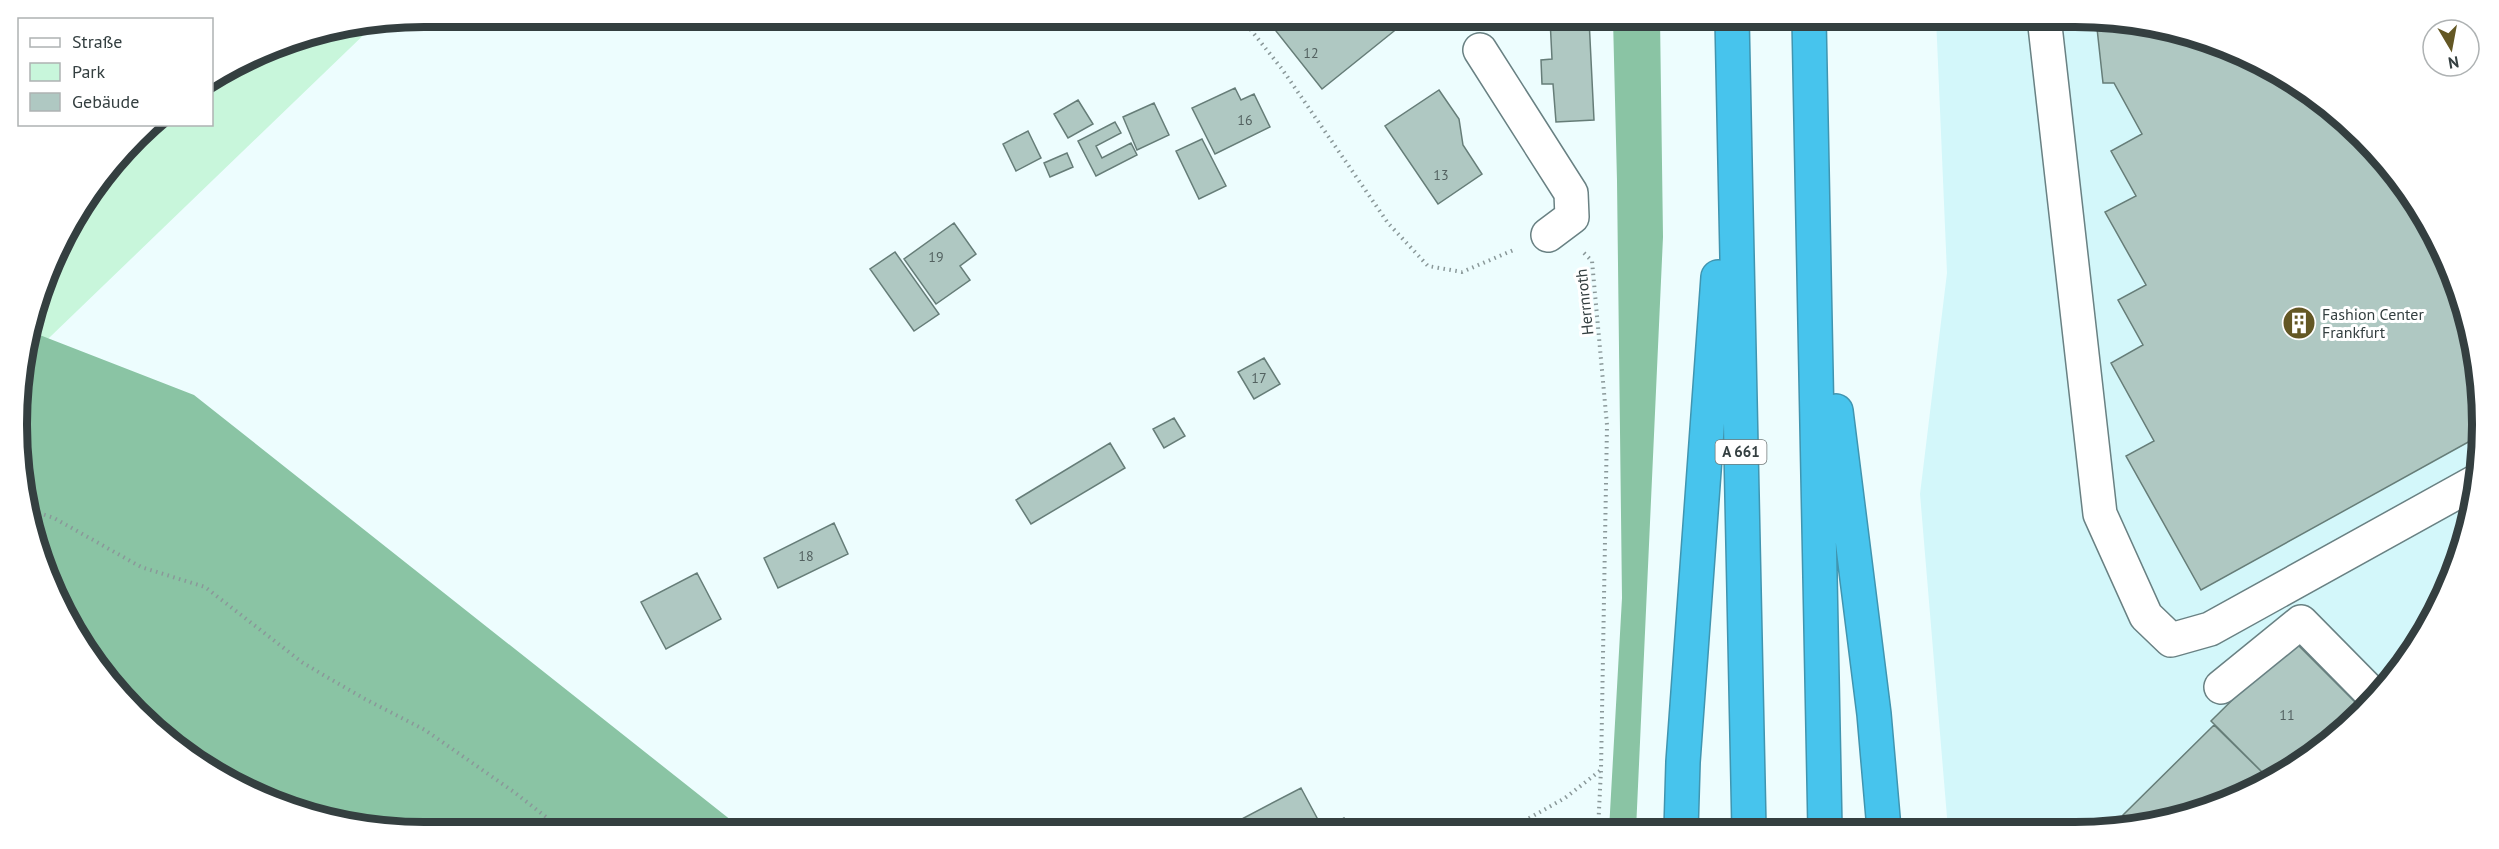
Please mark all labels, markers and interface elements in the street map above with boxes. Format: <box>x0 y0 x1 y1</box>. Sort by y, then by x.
legend <box>18 18 213 126</box>
north arrow <box>2421 18 2481 78</box>
text: Straße <box>72 30 123 53</box>
house number: 12 <box>1303 44 1319 62</box>
text: N <box>2447 52 2461 74</box>
text: Park <box>72 60 105 83</box>
text: Gebäude <box>72 90 139 113</box>
house number: 16 <box>1237 111 1253 129</box>
house number: 13 <box>1433 166 1449 184</box>
house number: 19 <box>928 248 944 266</box>
street label: Herrnroth <box>1571 268 1597 336</box>
place label: Fashion Center Frankfurt <box>2322 304 2424 342</box>
building icon: Fashion Center Frankfurt <box>2281 305 2317 341</box>
house number: 17 <box>1251 369 1267 387</box>
road number: A 661 <box>1716 440 1766 464</box>
house number: 18 <box>798 547 814 565</box>
house number: 11 <box>2279 706 2295 724</box>

